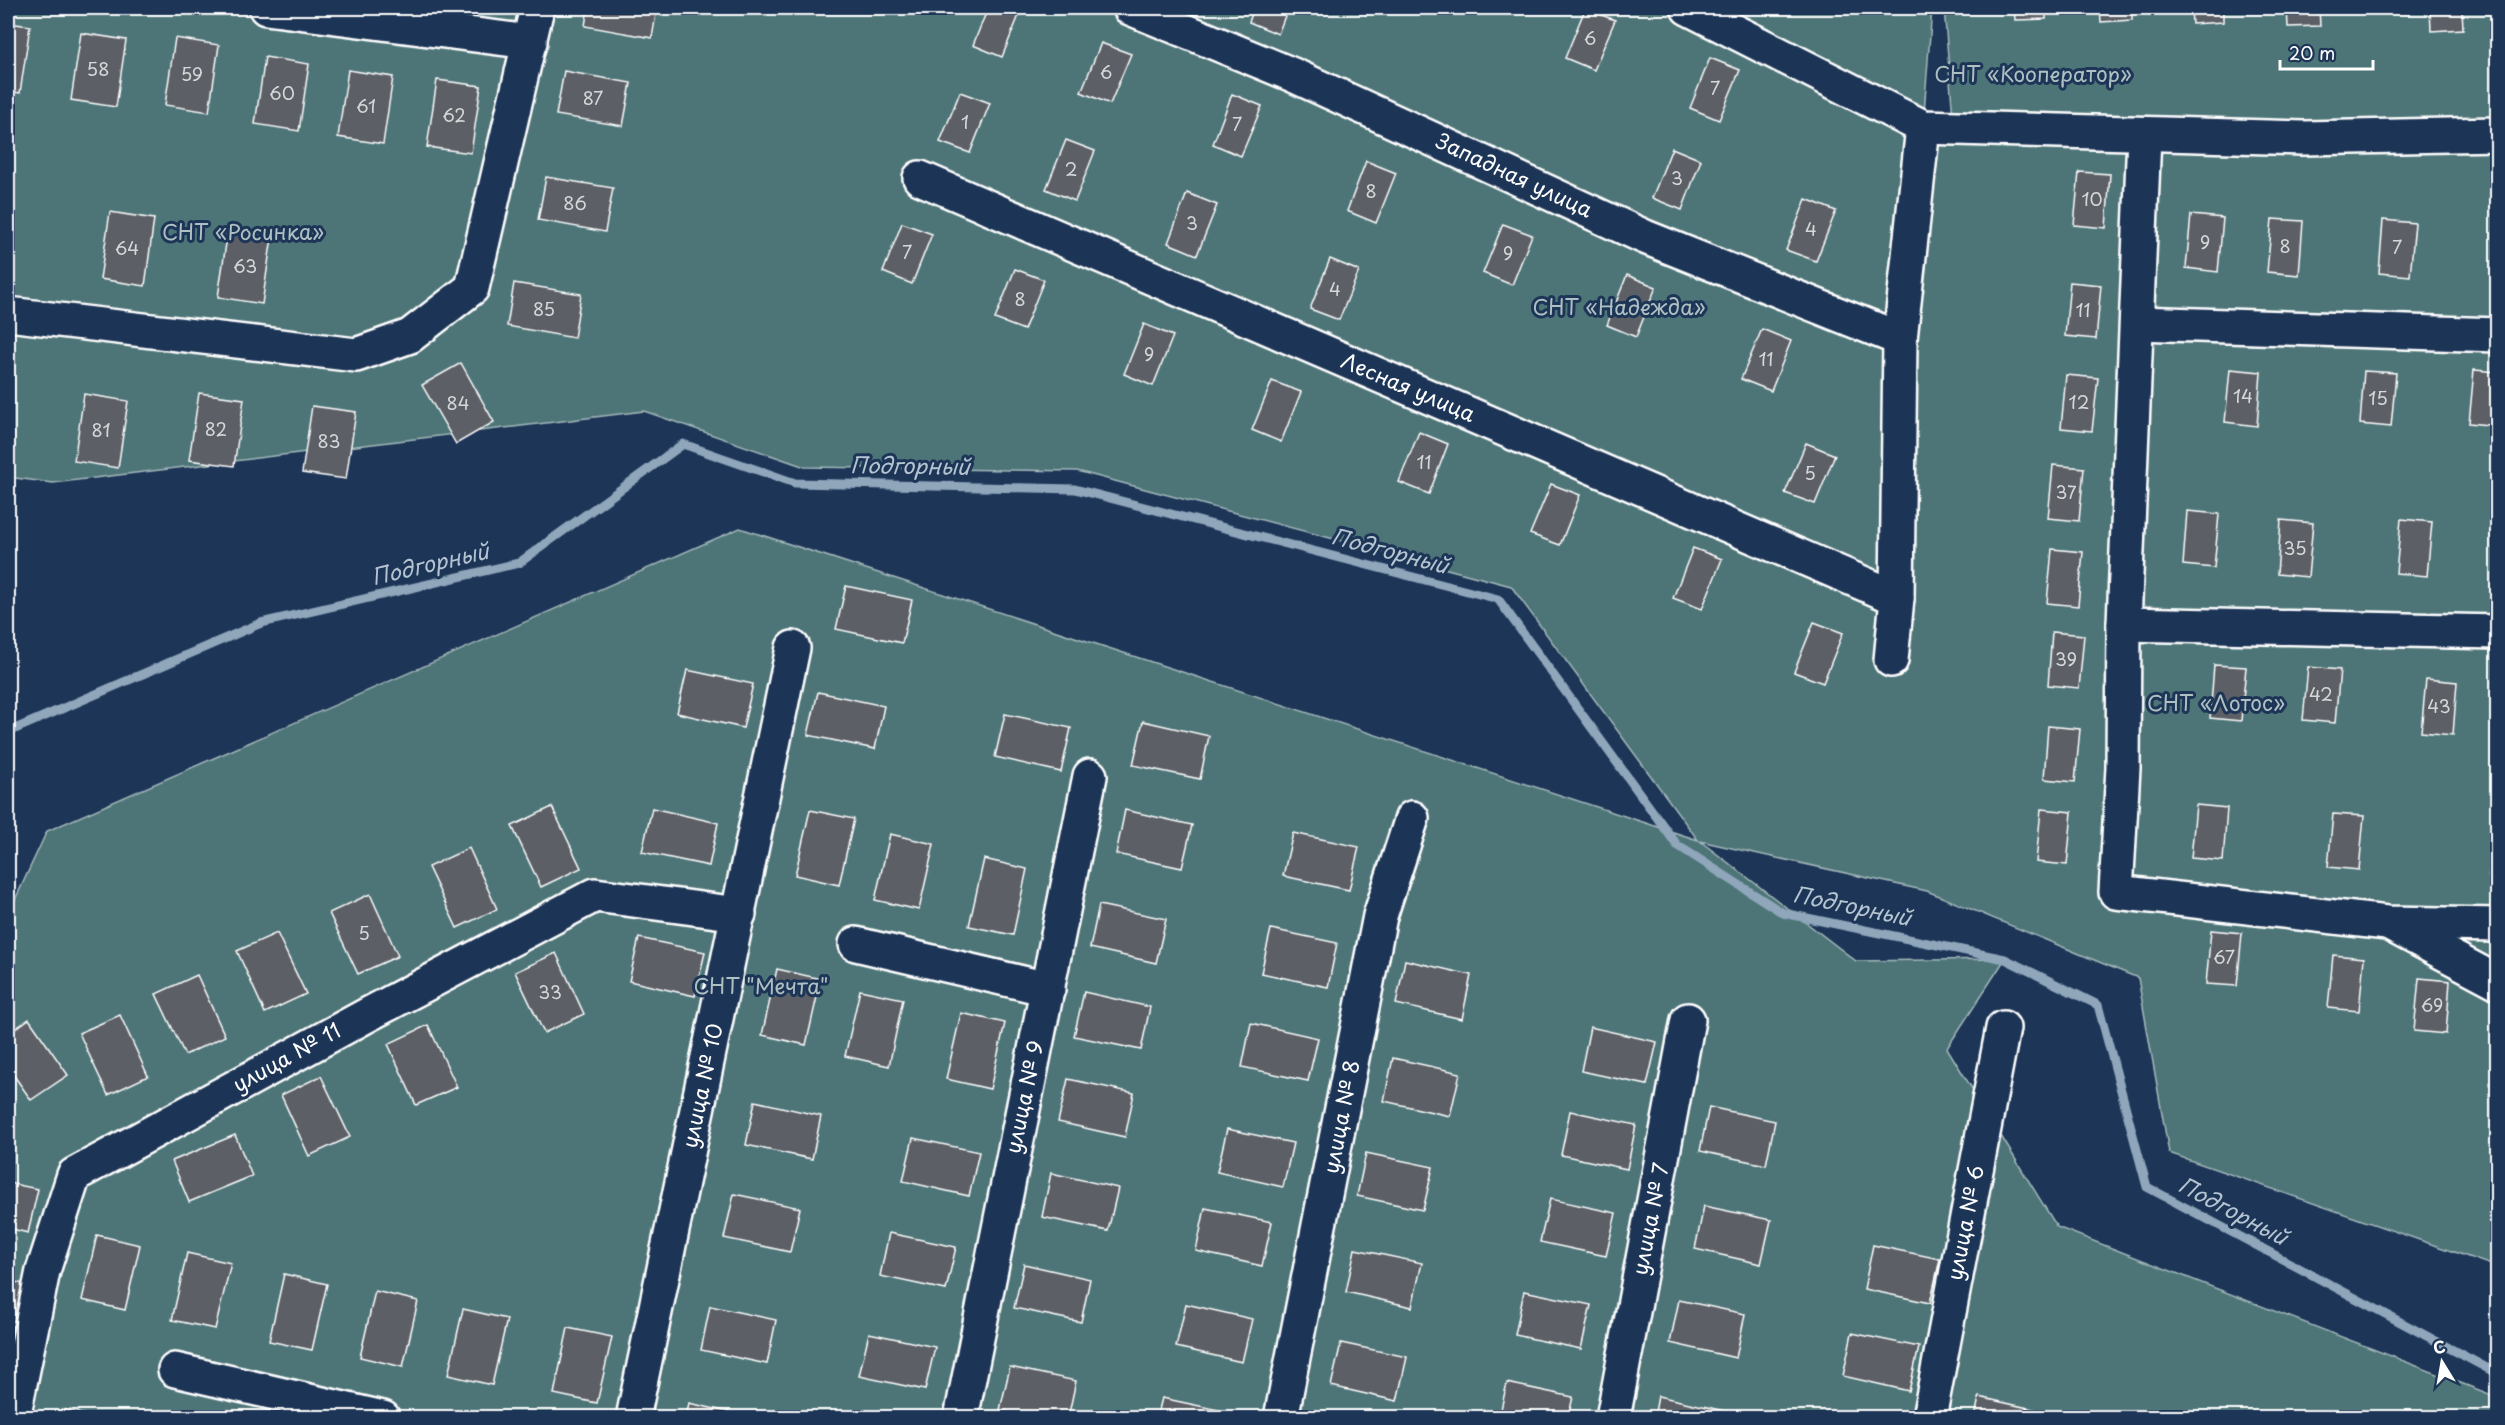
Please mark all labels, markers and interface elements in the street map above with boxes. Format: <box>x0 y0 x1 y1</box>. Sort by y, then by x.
house number: 6 <box>1584 24 1596 51</box>
scale bar <box>2280 33 2373 71</box>
text: 20 m <box>2289 39 2335 66</box>
house number: 58 <box>87 55 109 82</box>
park label: СНТ «Кооператор» <box>1934 57 2132 89</box>
house number: 6 <box>1100 58 1112 85</box>
house number: 59 <box>181 60 203 87</box>
house number: 7 <box>1710 74 1720 101</box>
house number: 60 <box>269 79 295 106</box>
house number: 87 <box>583 84 603 111</box>
house number: 61 <box>356 92 376 119</box>
house number: 62 <box>442 101 466 128</box>
house number: 1 <box>961 108 969 135</box>
house number: 7 <box>1232 110 1242 137</box>
street label: Западная улица <box>1431 124 1599 225</box>
house number: 2 <box>1065 155 1077 182</box>
house number: 3 <box>1671 164 1683 191</box>
house number: 8 <box>1365 177 1377 204</box>
house number: 10 <box>2081 185 2103 212</box>
house number: 86 <box>563 189 587 216</box>
house number: 3 <box>1186 209 1198 236</box>
park label: СНТ «Росинка» <box>162 215 324 247</box>
house number: 4 <box>1805 215 1817 242</box>
house number: 9 <box>2200 228 2210 255</box>
house number: 8 <box>2279 232 2291 259</box>
house number: 7 <box>2392 233 2402 260</box>
house number: 64 <box>115 234 139 261</box>
house number: 7 <box>902 238 912 265</box>
house number: 9 <box>1503 239 1513 266</box>
house number: 63 <box>233 252 257 279</box>
house number: 4 <box>1329 275 1341 302</box>
house number: 8 <box>1014 285 1026 312</box>
park label: СНТ «Надежда» <box>1533 290 1706 322</box>
house number: 85 <box>533 295 555 322</box>
house number: 11 <box>2075 296 2091 323</box>
house number: 9 <box>1144 340 1154 367</box>
street label: Лесная улица <box>1337 344 1481 429</box>
house number: 11 <box>1758 345 1774 372</box>
house number: 14 <box>2233 382 2253 409</box>
house number: 15 <box>2368 384 2388 411</box>
house number: 12 <box>2069 388 2089 415</box>
house number: 84 <box>446 389 470 416</box>
house number: 82 <box>205 415 227 442</box>
house number: 81 <box>91 416 111 443</box>
house number: 83 <box>318 427 340 454</box>
water label: Подгорный <box>850 447 972 482</box>
house number: 11 <box>1416 448 1432 475</box>
house number: 5 <box>1804 459 1816 486</box>
house number: 37 <box>2055 478 2077 505</box>
water label: Подгорный <box>1328 518 1454 582</box>
water label: Подгорный <box>368 533 494 592</box>
house number: 35 <box>2283 534 2307 561</box>
house number: 39 <box>2055 645 2077 672</box>
house number: 42 <box>2309 680 2333 707</box>
park label: СНТ «Лотос» <box>2147 686 2285 718</box>
house number: 43 <box>2427 692 2451 719</box>
water label: Подгорный <box>1790 876 1916 934</box>
house number: 5 <box>358 919 370 946</box>
house number: 67 <box>2213 943 2235 970</box>
park label: СНТ "Мечта" <box>693 969 829 1001</box>
house number: 33 <box>538 978 562 1005</box>
house number: 69 <box>2421 991 2443 1018</box>
street label: улица № 11 <box>226 1013 346 1099</box>
street label: улица № 10 <box>672 1020 730 1151</box>
street label: улица № 9 <box>995 1037 1051 1156</box>
street label: улица № 8 <box>1313 1057 1367 1176</box>
street label: улица № 7 <box>1622 1160 1676 1277</box>
street label: улица № 6 <box>1937 1162 1991 1283</box>
water label: Подгорный <box>2173 1167 2296 1253</box>
north arrow <box>2412 1332 2472 1392</box>
text: С <box>2431 1333 2447 1359</box>

